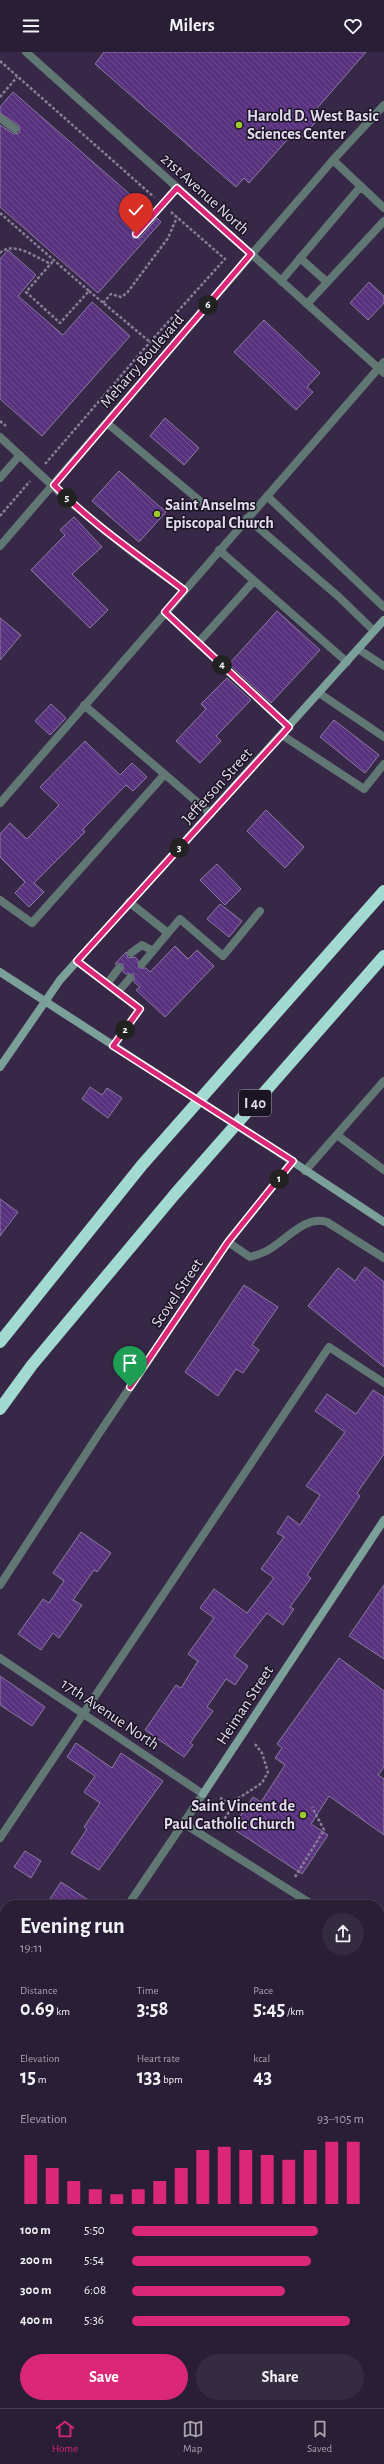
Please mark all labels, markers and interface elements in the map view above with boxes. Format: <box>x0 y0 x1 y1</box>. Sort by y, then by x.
icon: menu <box>20 15 42 37</box>
icon: heart <box>342 15 364 37</box>
text: Milers <box>169 17 215 35</box>
place label: Harold D. West Basic Sciences Center <box>247 108 379 142</box>
marker: Harold D. West Basic Sciences Center <box>234 120 244 130</box>
street label: 21st Avenue North <box>158 150 252 238</box>
pin <box>119 193 153 234</box>
icon: check <box>125 199 147 221</box>
pin: 6 <box>198 295 218 315</box>
text: 6 <box>205 299 211 310</box>
street label: Meharry Boulevard <box>97 311 188 412</box>
pin: 5 <box>57 488 77 508</box>
text: 5 <box>65 492 69 503</box>
place label: Saint Anselms Episcopal Church <box>165 497 274 531</box>
marker: Saint Anselms Episcopal Church <box>152 509 162 519</box>
pin: 4 <box>212 655 232 675</box>
text: 4 <box>219 659 225 670</box>
street label: Jefferson Street <box>179 745 255 827</box>
pin: 3 <box>169 838 189 858</box>
text: 3 <box>177 842 181 853</box>
pin: 2 <box>115 1020 135 1040</box>
text: 2 <box>122 1024 128 1035</box>
road number: I 40 <box>239 1090 271 1116</box>
pin: 1 <box>269 1169 289 1189</box>
text: 1 <box>277 1173 281 1184</box>
street label: Scovel Street <box>148 1256 206 1330</box>
pin <box>113 1346 147 1387</box>
icon: arrive <box>119 1352 141 1374</box>
street label: Heiman Street <box>214 1663 276 1747</box>
street label: 17th Avenue North <box>58 1675 162 1753</box>
place label: Saint Vincent de Paul Catholic Church <box>164 1798 295 1832</box>
marker: Saint Vincent de Paul Catholic Church <box>298 1810 308 1820</box>
button: share <box>322 1913 364 1955</box>
text: Evening run <box>20 1915 125 1937</box>
text: 19:11 <box>20 1942 43 1955</box>
text: Distance <box>20 1985 57 1996</box>
text: Time <box>137 1985 159 1996</box>
text: Pace <box>253 1985 273 1996</box>
text: 0.69 <box>20 1999 54 2019</box>
text: 3:58 <box>137 1999 168 2019</box>
text: 5:45 <box>253 1999 285 2019</box>
text: km <box>54 2006 70 2017</box>
text: /km <box>285 2006 304 2017</box>
text: Elevation <box>20 2053 60 2064</box>
text: Heart rate <box>137 2053 180 2064</box>
text: kcal <box>253 2053 270 2064</box>
text: 15 <box>20 2067 36 2087</box>
text: 133 <box>137 2067 161 2087</box>
text: 43 <box>253 2067 272 2087</box>
text: m <box>36 2074 46 2085</box>
text: bpm <box>161 2074 183 2085</box>
text: Elevation <box>20 2113 67 2126</box>
text: 93–105 m <box>317 2113 364 2126</box>
text: 100 m <box>20 2224 51 2237</box>
text: 5:50 <box>84 2224 105 2237</box>
text: 200 m <box>20 2254 52 2267</box>
text: 5:54 <box>84 2254 104 2267</box>
text: 300 m <box>20 2284 52 2297</box>
text: 6:08 <box>84 2284 106 2297</box>
text: 400 m <box>20 2314 53 2327</box>
text: 5:36 <box>84 2314 104 2327</box>
button: Save <box>20 2354 188 2400</box>
button: Share <box>196 2354 364 2400</box>
tab: Home <box>52 2418 78 2455</box>
tab: Map <box>182 2418 204 2455</box>
tab: Saved <box>307 2418 332 2455</box>

